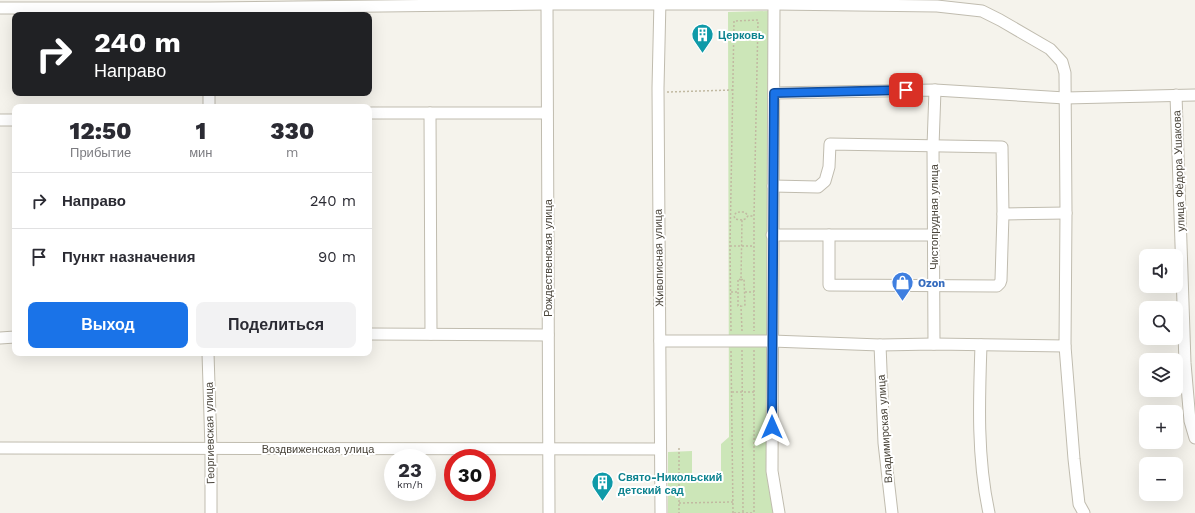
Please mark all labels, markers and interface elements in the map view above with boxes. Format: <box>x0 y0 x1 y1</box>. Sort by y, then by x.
building icon: Церковь <box>689 22 715 55</box>
text: 240 m <box>94 26 181 59</box>
icon: right <box>28 28 80 80</box>
place label: Церковь <box>718 29 765 42</box>
text: Направо <box>94 60 166 81</box>
pin <box>889 73 923 107</box>
icon: arrive <box>895 79 917 101</box>
street label: улица Фёдора Ушакова <box>1170 109 1188 232</box>
text: 12:50 <box>70 117 132 145</box>
text: 1 <box>196 117 206 145</box>
text: 330 <box>270 117 314 145</box>
text: Прибытие <box>70 145 131 160</box>
text: мин <box>189 145 213 160</box>
text: m <box>286 145 298 160</box>
street label: Чистопрудная улица <box>928 163 941 270</box>
icon: right <box>28 190 50 212</box>
text: Направо <box>62 192 126 210</box>
text: 240 m <box>310 192 356 210</box>
street label: Рождественская улица <box>542 198 555 317</box>
street label: Живописная улица <box>652 208 666 307</box>
icon: arrive <box>28 246 50 268</box>
text: Пункт назначения <box>62 248 195 266</box>
text: 90 m <box>318 248 356 266</box>
map controls <box>1139 249 1183 501</box>
button: sound <box>1139 249 1183 293</box>
shop icon: Ozon <box>889 270 915 303</box>
place label: Ozon <box>918 277 945 290</box>
button: search <box>1139 301 1183 345</box>
button: Выход <box>28 302 188 348</box>
button: Поделиться <box>196 302 356 348</box>
button: layers <box>1139 353 1183 397</box>
street label: Владимирская улица <box>875 373 895 484</box>
street label: Георгиевская улица <box>203 381 217 484</box>
button: + <box>1139 405 1183 449</box>
position arrow <box>751 406 793 448</box>
street label: Воздвиженская улица <box>262 443 375 456</box>
speed limit sign: 30 <box>444 449 496 501</box>
button: − <box>1139 457 1183 501</box>
text: 23 <box>398 458 422 482</box>
building icon: Свято-Никольский детский сад <box>590 470 616 503</box>
place label: Свято-Никольский детский сад <box>618 471 722 497</box>
text: km/h <box>397 479 423 490</box>

